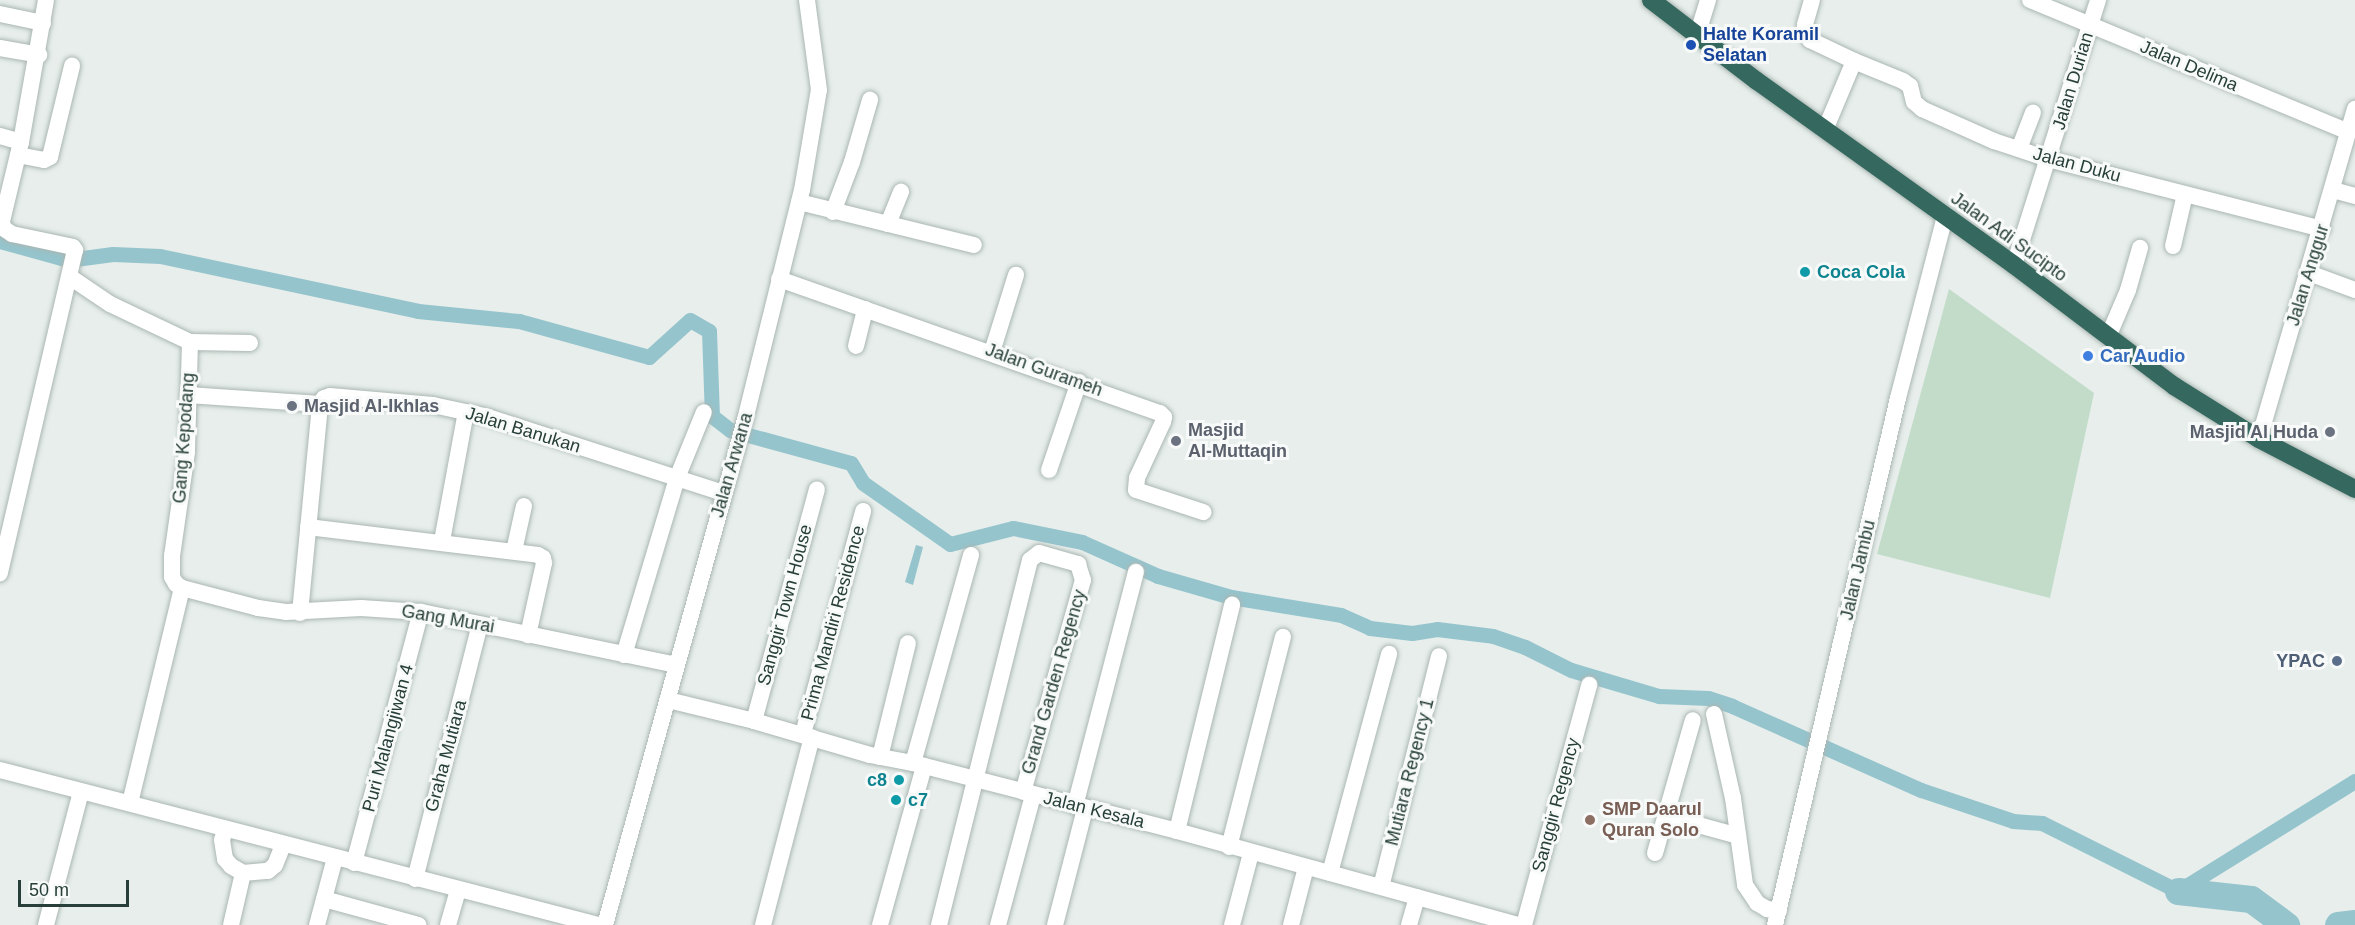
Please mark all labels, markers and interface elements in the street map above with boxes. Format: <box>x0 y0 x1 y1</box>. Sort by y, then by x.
place label: Halte Koramil Selatan <box>1703 24 1819 66</box>
street label: Jalan Durian <box>2048 30 2098 132</box>
street label: Jalan Delima <box>2137 36 2241 96</box>
marker: Halte Koramil Selatan <box>1684 38 1698 52</box>
street label: Jalan Duku <box>2031 143 2123 187</box>
street label: Jalan Adi Sucipto <box>1946 187 2072 287</box>
street label: Jalan Anggur <box>2282 221 2334 329</box>
place label: Coca Cola <box>1817 261 1905 283</box>
marker: Coca Cola <box>1798 265 1812 279</box>
street label: Jalan Gurameh <box>982 339 1106 401</box>
place label: Car Audio <box>2100 345 2186 367</box>
marker: Car Audio <box>2081 349 2095 363</box>
street label: Gang Kepodang <box>169 372 199 504</box>
place label: Masjid Al-Ikhlas <box>304 395 440 417</box>
marker: Masjid Al-Ikhlas <box>285 399 299 413</box>
street label: Jalan Banukan <box>463 402 583 458</box>
street label: Jalan Arwana <box>707 410 757 520</box>
place label: Masjid Al-Muttaqin <box>1188 420 1287 462</box>
place label: Masjid Al Huda <box>2189 421 2318 443</box>
marker: Masjid Al Huda <box>2323 425 2337 439</box>
marker: Masjid Al-Muttaqin <box>1169 434 1183 448</box>
street label: Jalan Jambu <box>1836 518 1880 622</box>
street label: Sanggir Town House <box>753 522 817 688</box>
street label: Prima Mandiri Residence <box>797 523 869 723</box>
street label: Grand Garden Regency <box>1017 587 1091 777</box>
street label: Gang Murai <box>400 600 496 638</box>
place label: YPAC <box>2276 650 2325 672</box>
marker: YPAC <box>2330 654 2344 668</box>
street label: Puri Malangjiwan 4 <box>358 662 418 814</box>
street label: Mutiara Regency 1 <box>1381 696 1439 848</box>
street label: Graha Mutiara <box>421 698 471 814</box>
street label: Sanggir Regency <box>1528 736 1584 874</box>
place label: c8 <box>867 769 887 791</box>
marker: c8 <box>892 773 906 787</box>
street label: Jalan Kesala <box>1041 787 1147 833</box>
place label: c7 <box>908 789 928 811</box>
marker: c7 <box>889 793 903 807</box>
place label: SMP Daarul Quran Solo <box>1602 799 1702 842</box>
marker: SMP Daarul Quran Solo <box>1583 813 1597 827</box>
scale bar <box>21 868 132 906</box>
text: 50 m <box>29 880 69 900</box>

